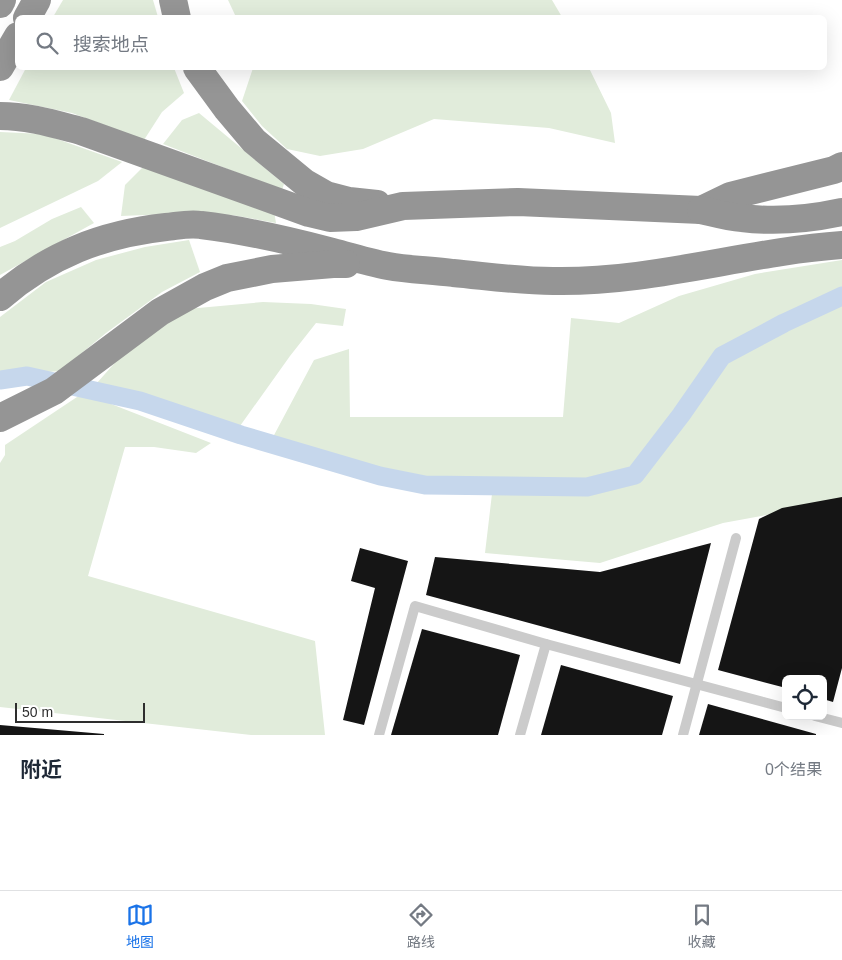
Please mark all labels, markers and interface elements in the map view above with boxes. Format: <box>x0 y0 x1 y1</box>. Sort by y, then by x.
search box <box>15 15 827 70</box>
icon: search <box>33 29 61 57</box>
text: 搜索地点 <box>73 34 149 55</box>
map controls <box>782 675 827 720</box>
button: locate <box>782 675 827 720</box>
scale bar <box>15 700 145 723</box>
text: 50 m <box>22 704 53 720</box>
text: 附近 <box>20 758 62 781</box>
text: 0个结果 <box>765 761 822 778</box>
tab: 地图 <box>126 901 154 951</box>
tab: 路线 <box>407 901 435 951</box>
tab: 收藏 <box>688 901 716 951</box>

